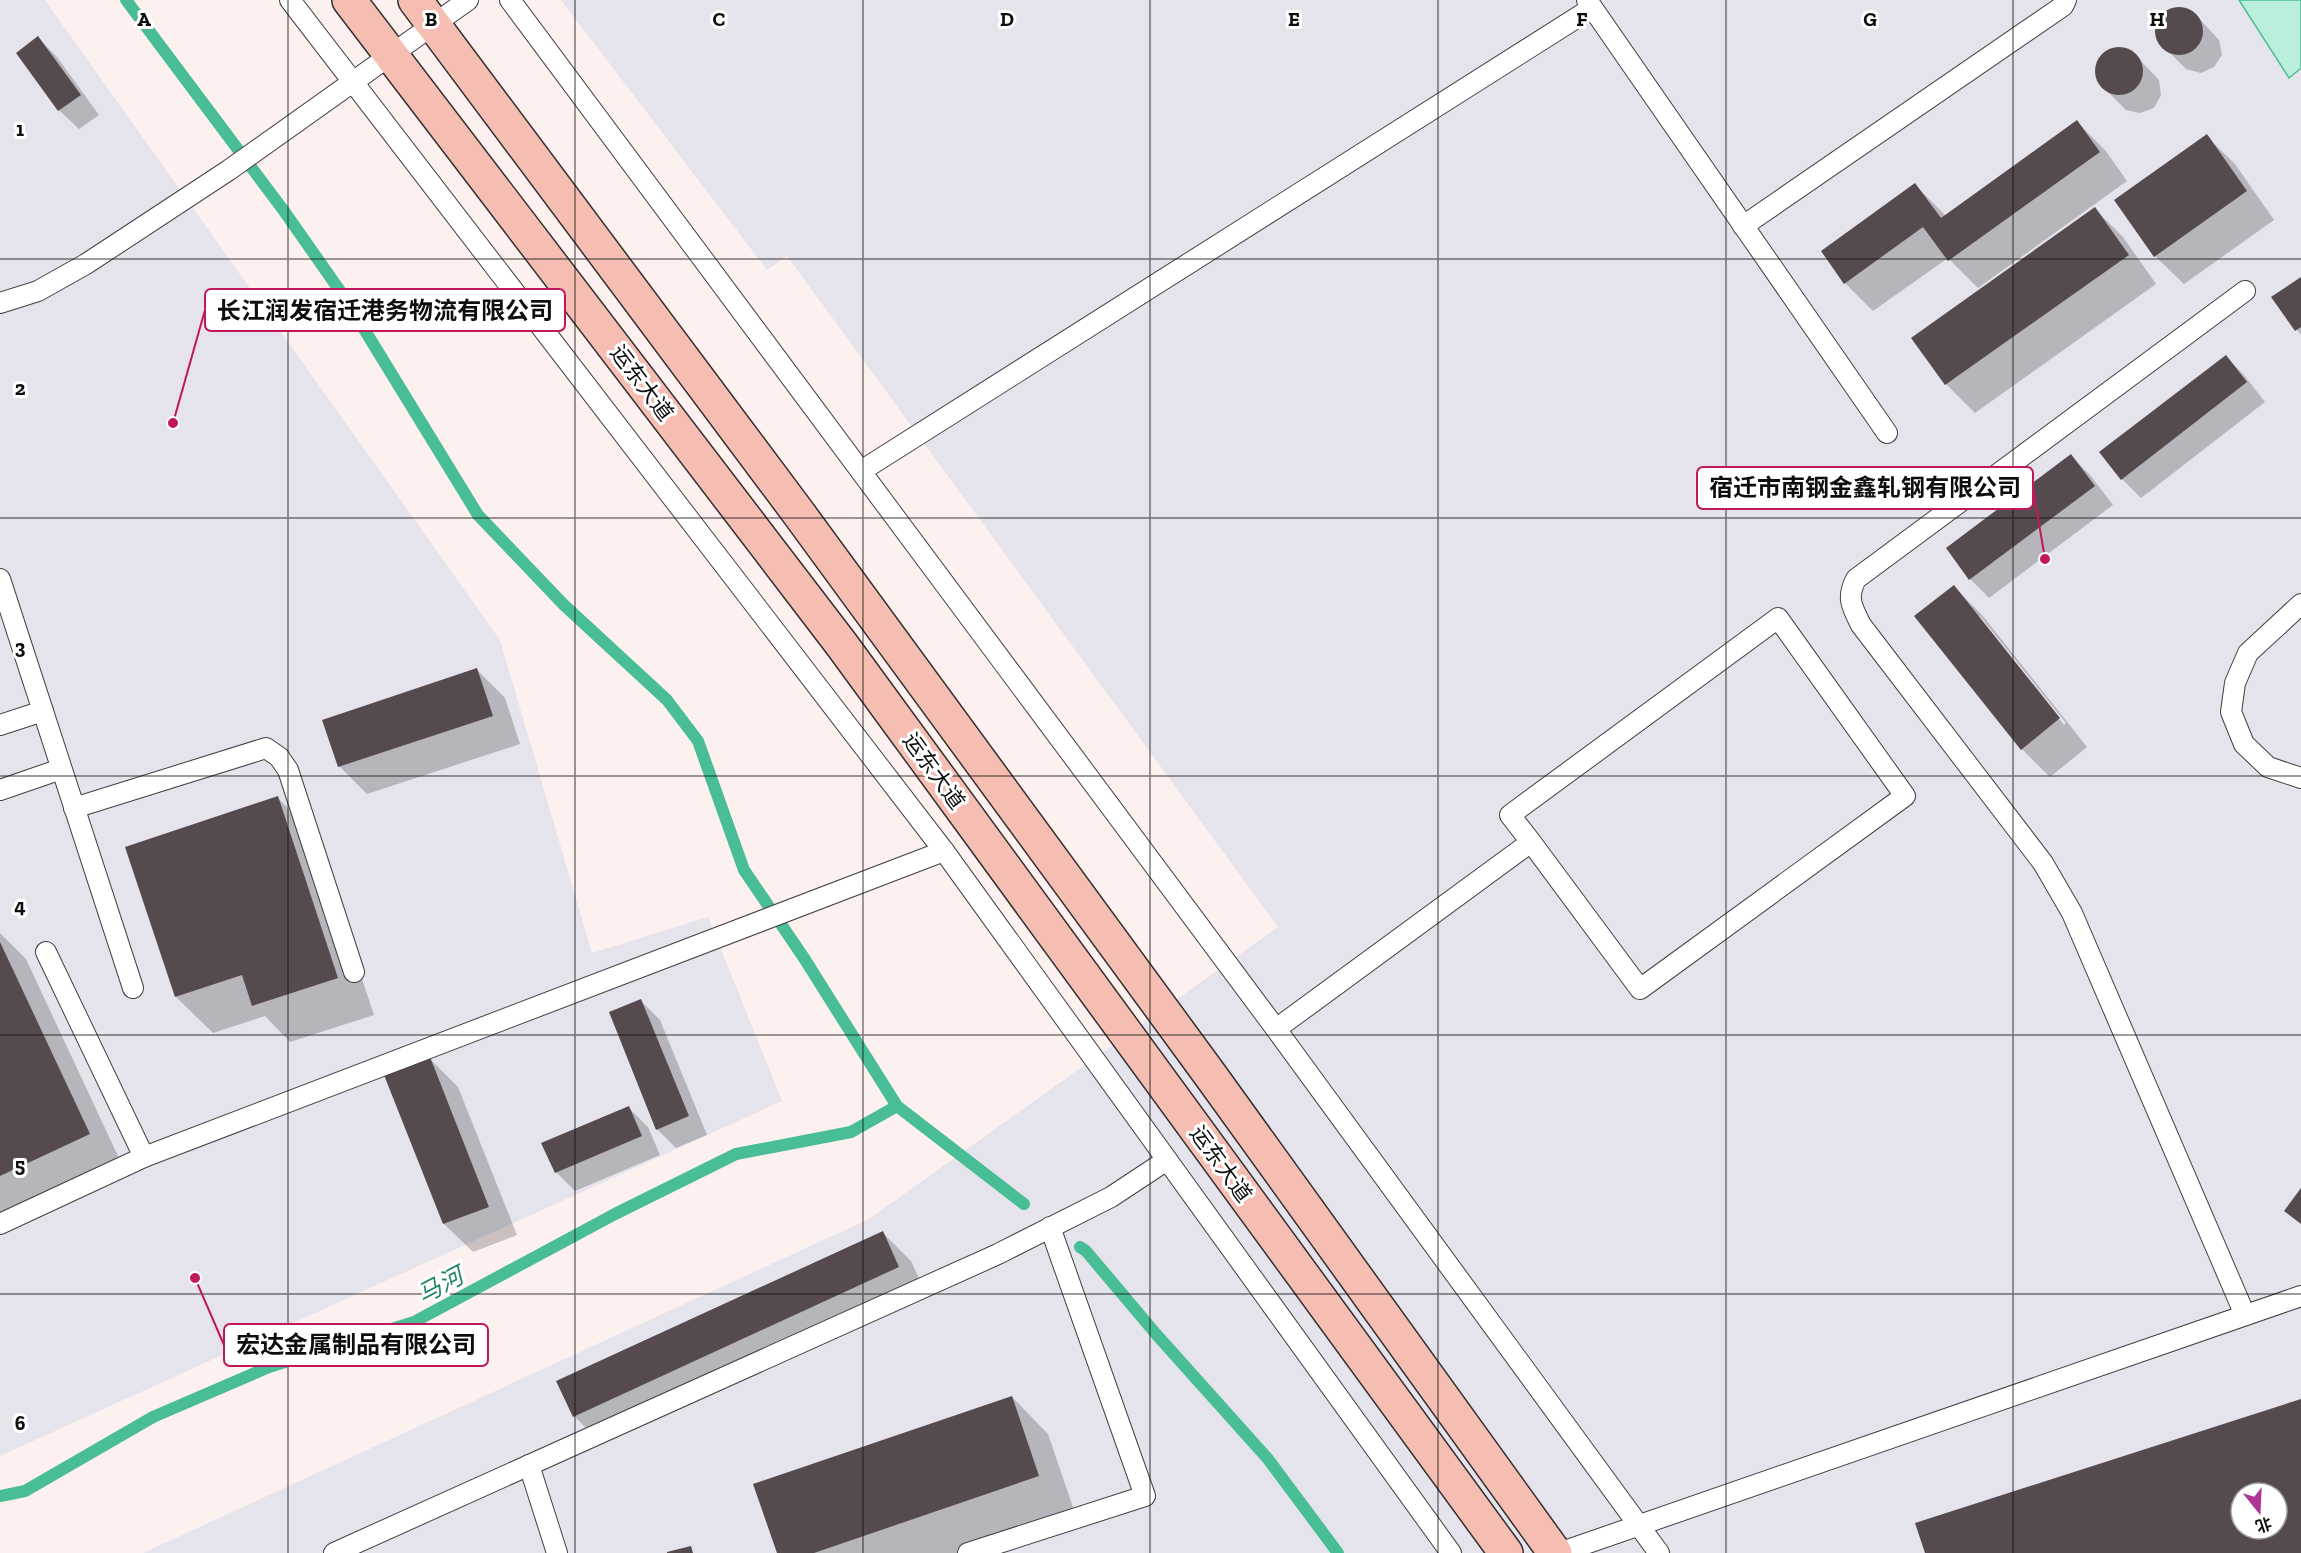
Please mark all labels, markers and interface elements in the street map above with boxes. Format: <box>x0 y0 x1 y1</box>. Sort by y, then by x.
text: A <box>137 7 151 31</box>
text: B <box>425 7 437 31</box>
text: C <box>713 7 726 31</box>
text: D <box>1000 7 1014 31</box>
text: E <box>1288 7 1300 31</box>
text: F <box>1576 7 1588 31</box>
text: G <box>1863 7 1877 31</box>
text: H <box>2149 7 2165 31</box>
text: 1 <box>16 117 24 141</box>
callout: 长江润发宿迁港务物流有限公司 <box>205 289 565 331</box>
text: 长江润发宿迁港务物流有限公司 <box>217 296 553 325</box>
street label: 运东大道 <box>605 340 679 426</box>
text: 2 <box>15 376 26 400</box>
callout: 宿迁市南钢金鑫轧钢有限公司 <box>1697 467 2033 509</box>
text: 宿迁市南钢金鑫轧钢有限公司 <box>1709 473 2021 502</box>
text: 3 <box>15 635 26 659</box>
street label: 运东大道 <box>897 727 971 815</box>
text: 4 <box>14 894 26 918</box>
street label: 运东大道 <box>1184 1120 1258 1208</box>
text: 5 <box>15 1153 25 1177</box>
water label: 马河 <box>412 1259 472 1309</box>
callout: 宏达金属制品有限公司 <box>224 1324 488 1366</box>
text: 宏达金属制品有限公司 <box>236 1330 476 1359</box>
text: 6 <box>15 1411 26 1435</box>
north arrow <box>2229 1481 2289 1541</box>
text: 北 <box>2253 1513 2274 1536</box>

